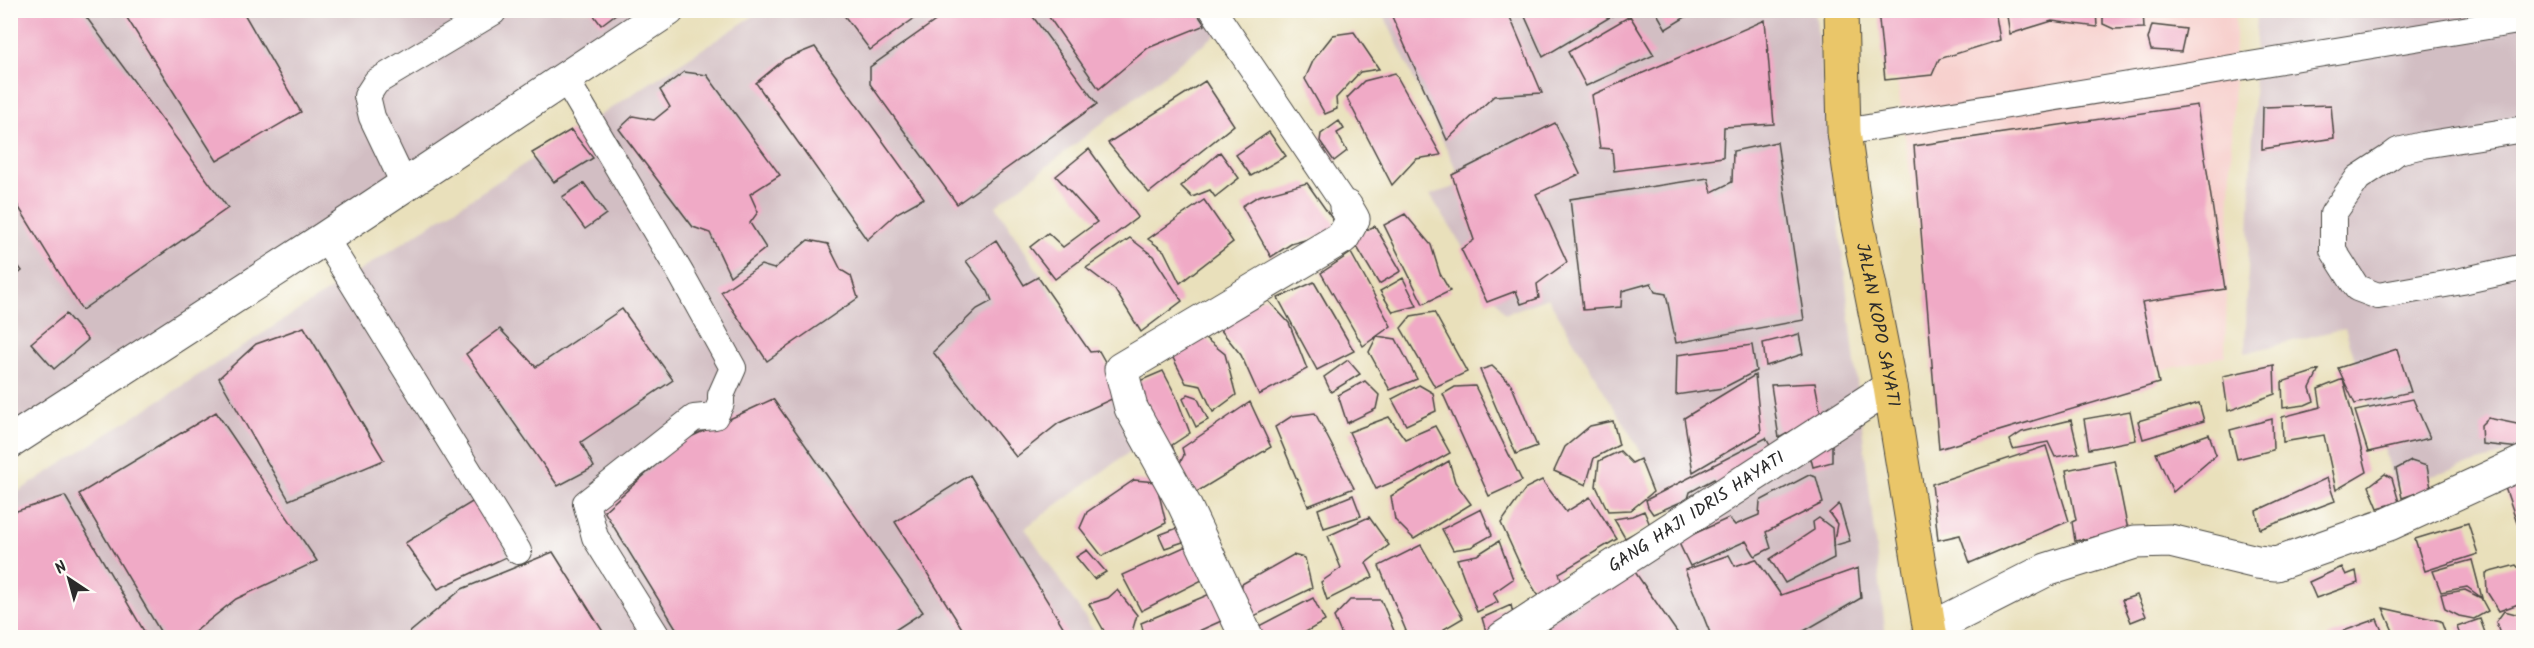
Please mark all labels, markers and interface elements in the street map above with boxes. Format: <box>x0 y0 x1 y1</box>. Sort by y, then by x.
street label: JALAN KOPO SAYATI <box>1847 241 1908 409</box>
street label: GANG HAJI IDRIS HAYATI <box>1602 444 1791 581</box>
north arrow <box>39 549 99 609</box>
text: N <box>50 555 73 581</box>

